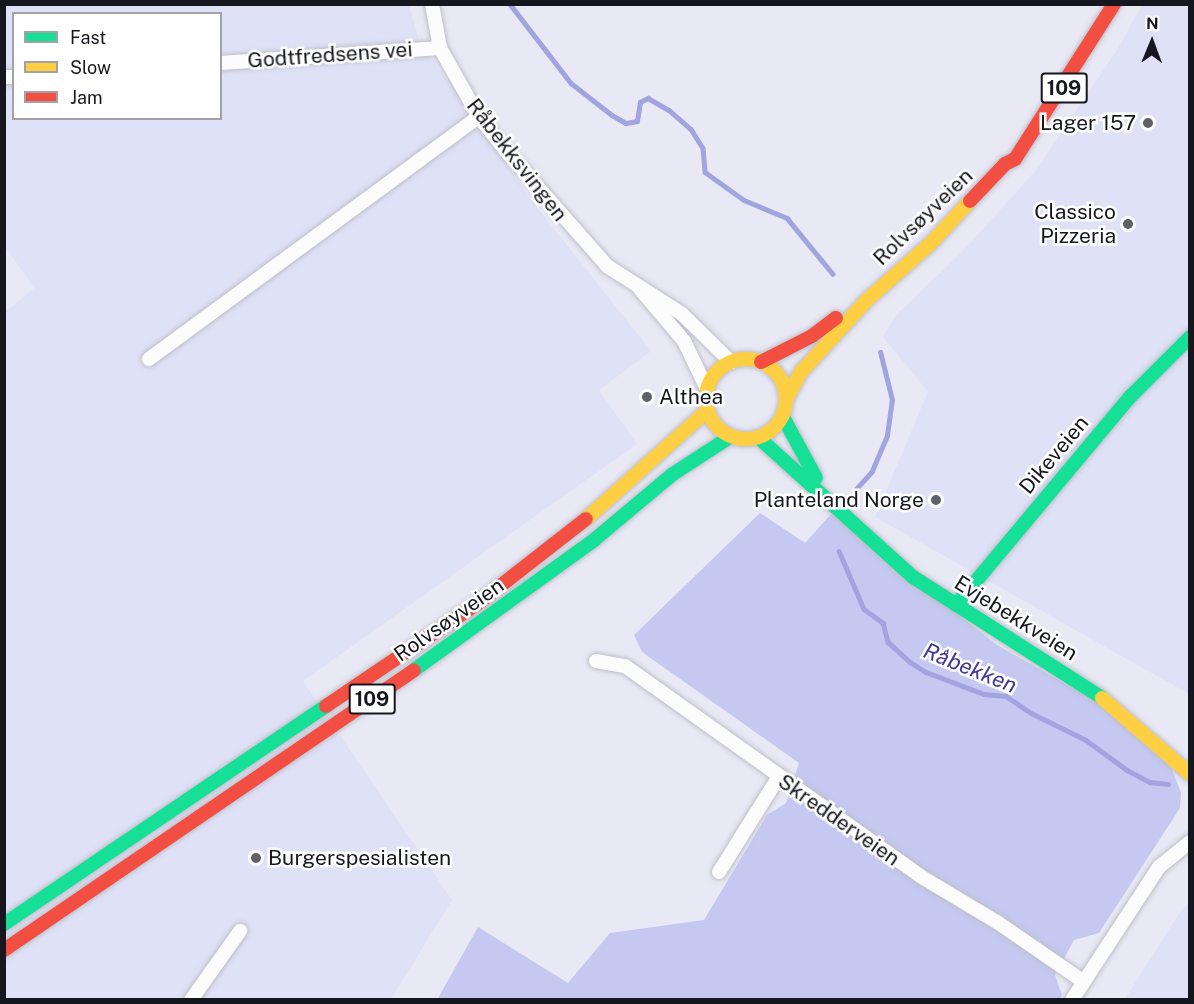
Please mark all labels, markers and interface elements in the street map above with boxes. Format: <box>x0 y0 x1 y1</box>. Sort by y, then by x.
legend <box>12 12 222 120</box>
north arrow <box>1122 12 1182 72</box>
text: N <box>1146 14 1159 33</box>
text: Fast <box>70 27 106 48</box>
street label: Godtfredsens vei <box>246 37 414 73</box>
text: Slow <box>70 57 111 78</box>
road number: 109 <box>1040 71 1088 105</box>
text: Jam <box>70 87 103 108</box>
street label: Råbekksvingen <box>461 94 573 226</box>
place label: Lager 157 <box>1040 110 1136 136</box>
marker: Lager 157 <box>1141 116 1155 130</box>
street label: Rolvsøyveien <box>868 163 978 271</box>
place label: Classico Pizzeria <box>1034 199 1116 249</box>
marker: Classico Pizzeria <box>1121 217 1135 231</box>
place label: Althea <box>659 384 723 410</box>
marker: Althea <box>640 390 654 404</box>
street label: Dikeveien <box>1014 411 1094 499</box>
place label: Planteland Norge <box>754 487 924 513</box>
marker: Planteland Norge <box>929 493 943 507</box>
street label: Evjebekkveien <box>950 570 1082 666</box>
street label: Rolvsøyveien <box>389 573 509 667</box>
water label: Råbekken <box>919 637 1021 699</box>
road number: 109 <box>348 682 396 716</box>
street label: Skredderveien <box>773 769 905 871</box>
place label: Burgerspesialisten <box>268 845 451 871</box>
marker: Burgerspesialisten <box>249 851 263 865</box>

